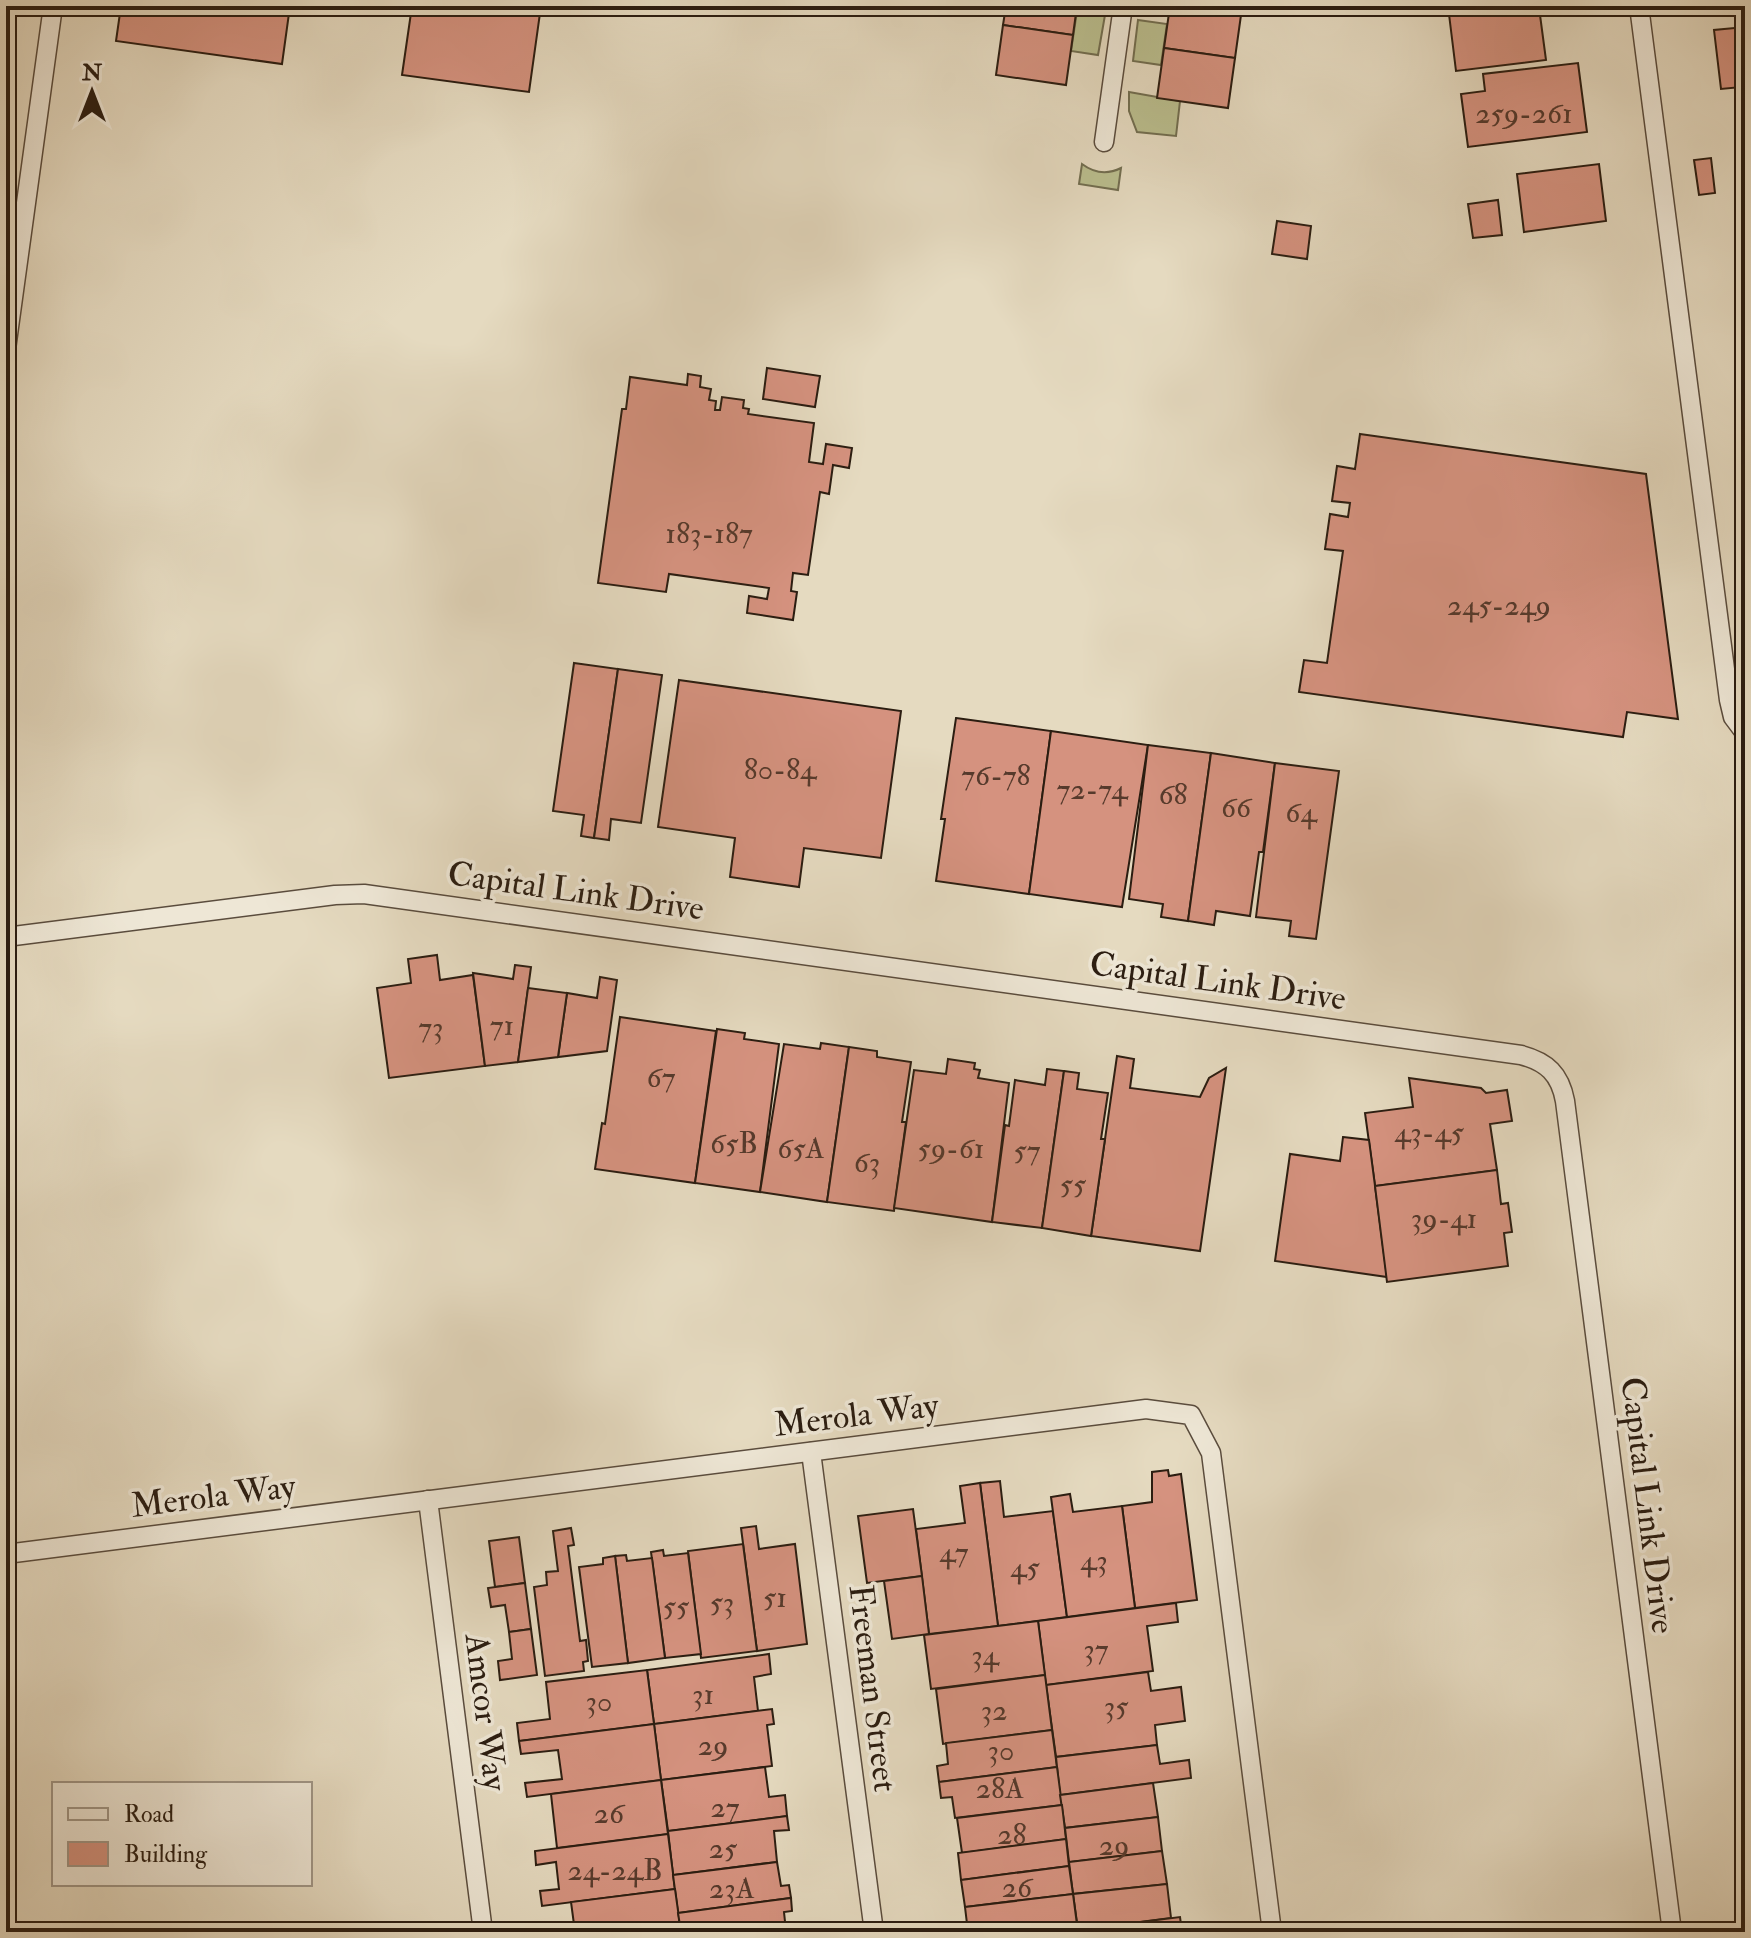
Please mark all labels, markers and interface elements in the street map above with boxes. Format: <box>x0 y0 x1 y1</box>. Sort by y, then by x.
north arrow <box>52 52 132 132</box>
text: N <box>81 59 102 87</box>
house number: 259-261 <box>1475 95 1573 132</box>
house number: 183-187 <box>665 515 753 552</box>
house number: 245-249 <box>1447 587 1551 624</box>
house number: 80-84 <box>744 751 818 788</box>
house number: 76-78 <box>961 757 1031 794</box>
house number: 72-74 <box>1057 771 1129 808</box>
house number: 68 <box>1158 776 1188 813</box>
house number: 66 <box>1221 789 1253 826</box>
house number: 64 <box>1285 794 1318 831</box>
street label: Capital Link Drive <box>445 852 707 931</box>
street label: Capital Link Drive <box>1087 942 1349 1021</box>
house number: 71 <box>490 1007 514 1044</box>
house number: 73 <box>418 1009 444 1046</box>
house number: 67 <box>647 1059 676 1096</box>
house number: 43-45 <box>1394 1114 1465 1151</box>
house number: 65B <box>710 1125 758 1162</box>
house number: 65A <box>777 1130 825 1167</box>
house number: 59-61 <box>918 1130 984 1167</box>
house number: 57 <box>1014 1132 1041 1169</box>
house number: 63 <box>854 1144 880 1181</box>
house number: 55 <box>1060 1166 1087 1203</box>
house number: 39-41 <box>1411 1200 1477 1237</box>
street label: Capital Link Drive <box>1610 1375 1685 1636</box>
street label: Merola Way <box>771 1384 942 1447</box>
street label: Merola Way <box>128 1465 299 1528</box>
house number: 47 <box>939 1534 969 1571</box>
house number: 43 <box>1080 1542 1108 1579</box>
house number: 45 <box>1010 1549 1040 1586</box>
house number: 51 <box>763 1579 787 1616</box>
street label: Freeman Street <box>838 1582 907 1794</box>
house number: 53 <box>710 1584 734 1621</box>
house number: 55 <box>663 1588 690 1625</box>
street label: Amcor Way <box>454 1630 517 1794</box>
house number: 37 <box>1083 1631 1109 1668</box>
house number: 34 <box>971 1637 1001 1674</box>
house number: 31 <box>692 1676 714 1713</box>
house number: 30 <box>586 1683 612 1720</box>
house number: 35 <box>1104 1688 1129 1725</box>
house number: 32 <box>981 1692 1007 1729</box>
house number: 29 <box>698 1727 728 1764</box>
house number: 30 <box>988 1732 1014 1769</box>
house number: 28A <box>976 1770 1024 1807</box>
legend <box>52 1782 312 1886</box>
house number: 27 <box>711 1789 740 1826</box>
house number: 26 <box>594 1795 626 1832</box>
text: Road <box>124 1799 174 1830</box>
house number: 28 <box>997 1816 1027 1853</box>
house number: 29 <box>1099 1827 1129 1864</box>
house number: 25 <box>709 1830 738 1867</box>
text: Building <box>124 1839 208 1870</box>
house number: 24-24B <box>567 1852 663 1889</box>
house number: 26 <box>1002 1869 1034 1906</box>
house number: 23A <box>709 1870 755 1907</box>

